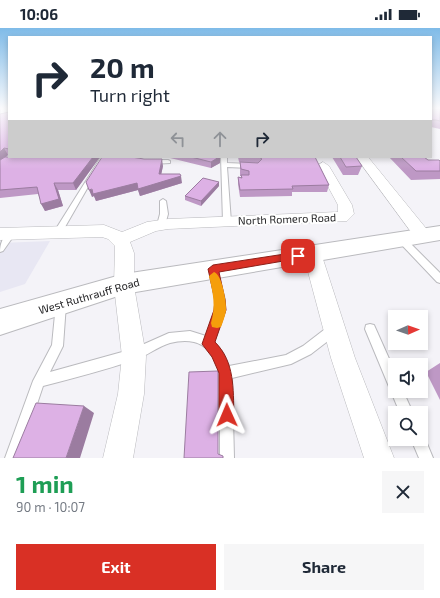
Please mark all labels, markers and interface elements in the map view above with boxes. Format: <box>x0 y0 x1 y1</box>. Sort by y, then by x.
text: 10:06 <box>20 5 58 23</box>
text: 20 m <box>90 50 155 84</box>
icon: right <box>24 52 76 104</box>
text: Turn right <box>90 84 170 106</box>
icon: left <box>167 128 189 150</box>
icon: ahead <box>209 128 231 150</box>
icon: right <box>251 128 273 150</box>
street label: North Romero Road <box>238 210 336 227</box>
pin <box>281 239 315 273</box>
icon: arrive <box>287 245 309 267</box>
street label: West Ruthrauff Road <box>37 275 141 316</box>
north arrow <box>388 310 428 350</box>
map controls <box>388 310 428 446</box>
button: sound <box>388 358 428 398</box>
position arrow <box>206 394 248 436</box>
button: search <box>388 406 428 446</box>
text: 1 min <box>16 469 74 498</box>
button: close <box>382 471 424 513</box>
text: 90 m · 10:07 <box>16 499 85 515</box>
button: Exit <box>16 544 216 590</box>
button: Share <box>224 544 424 590</box>

